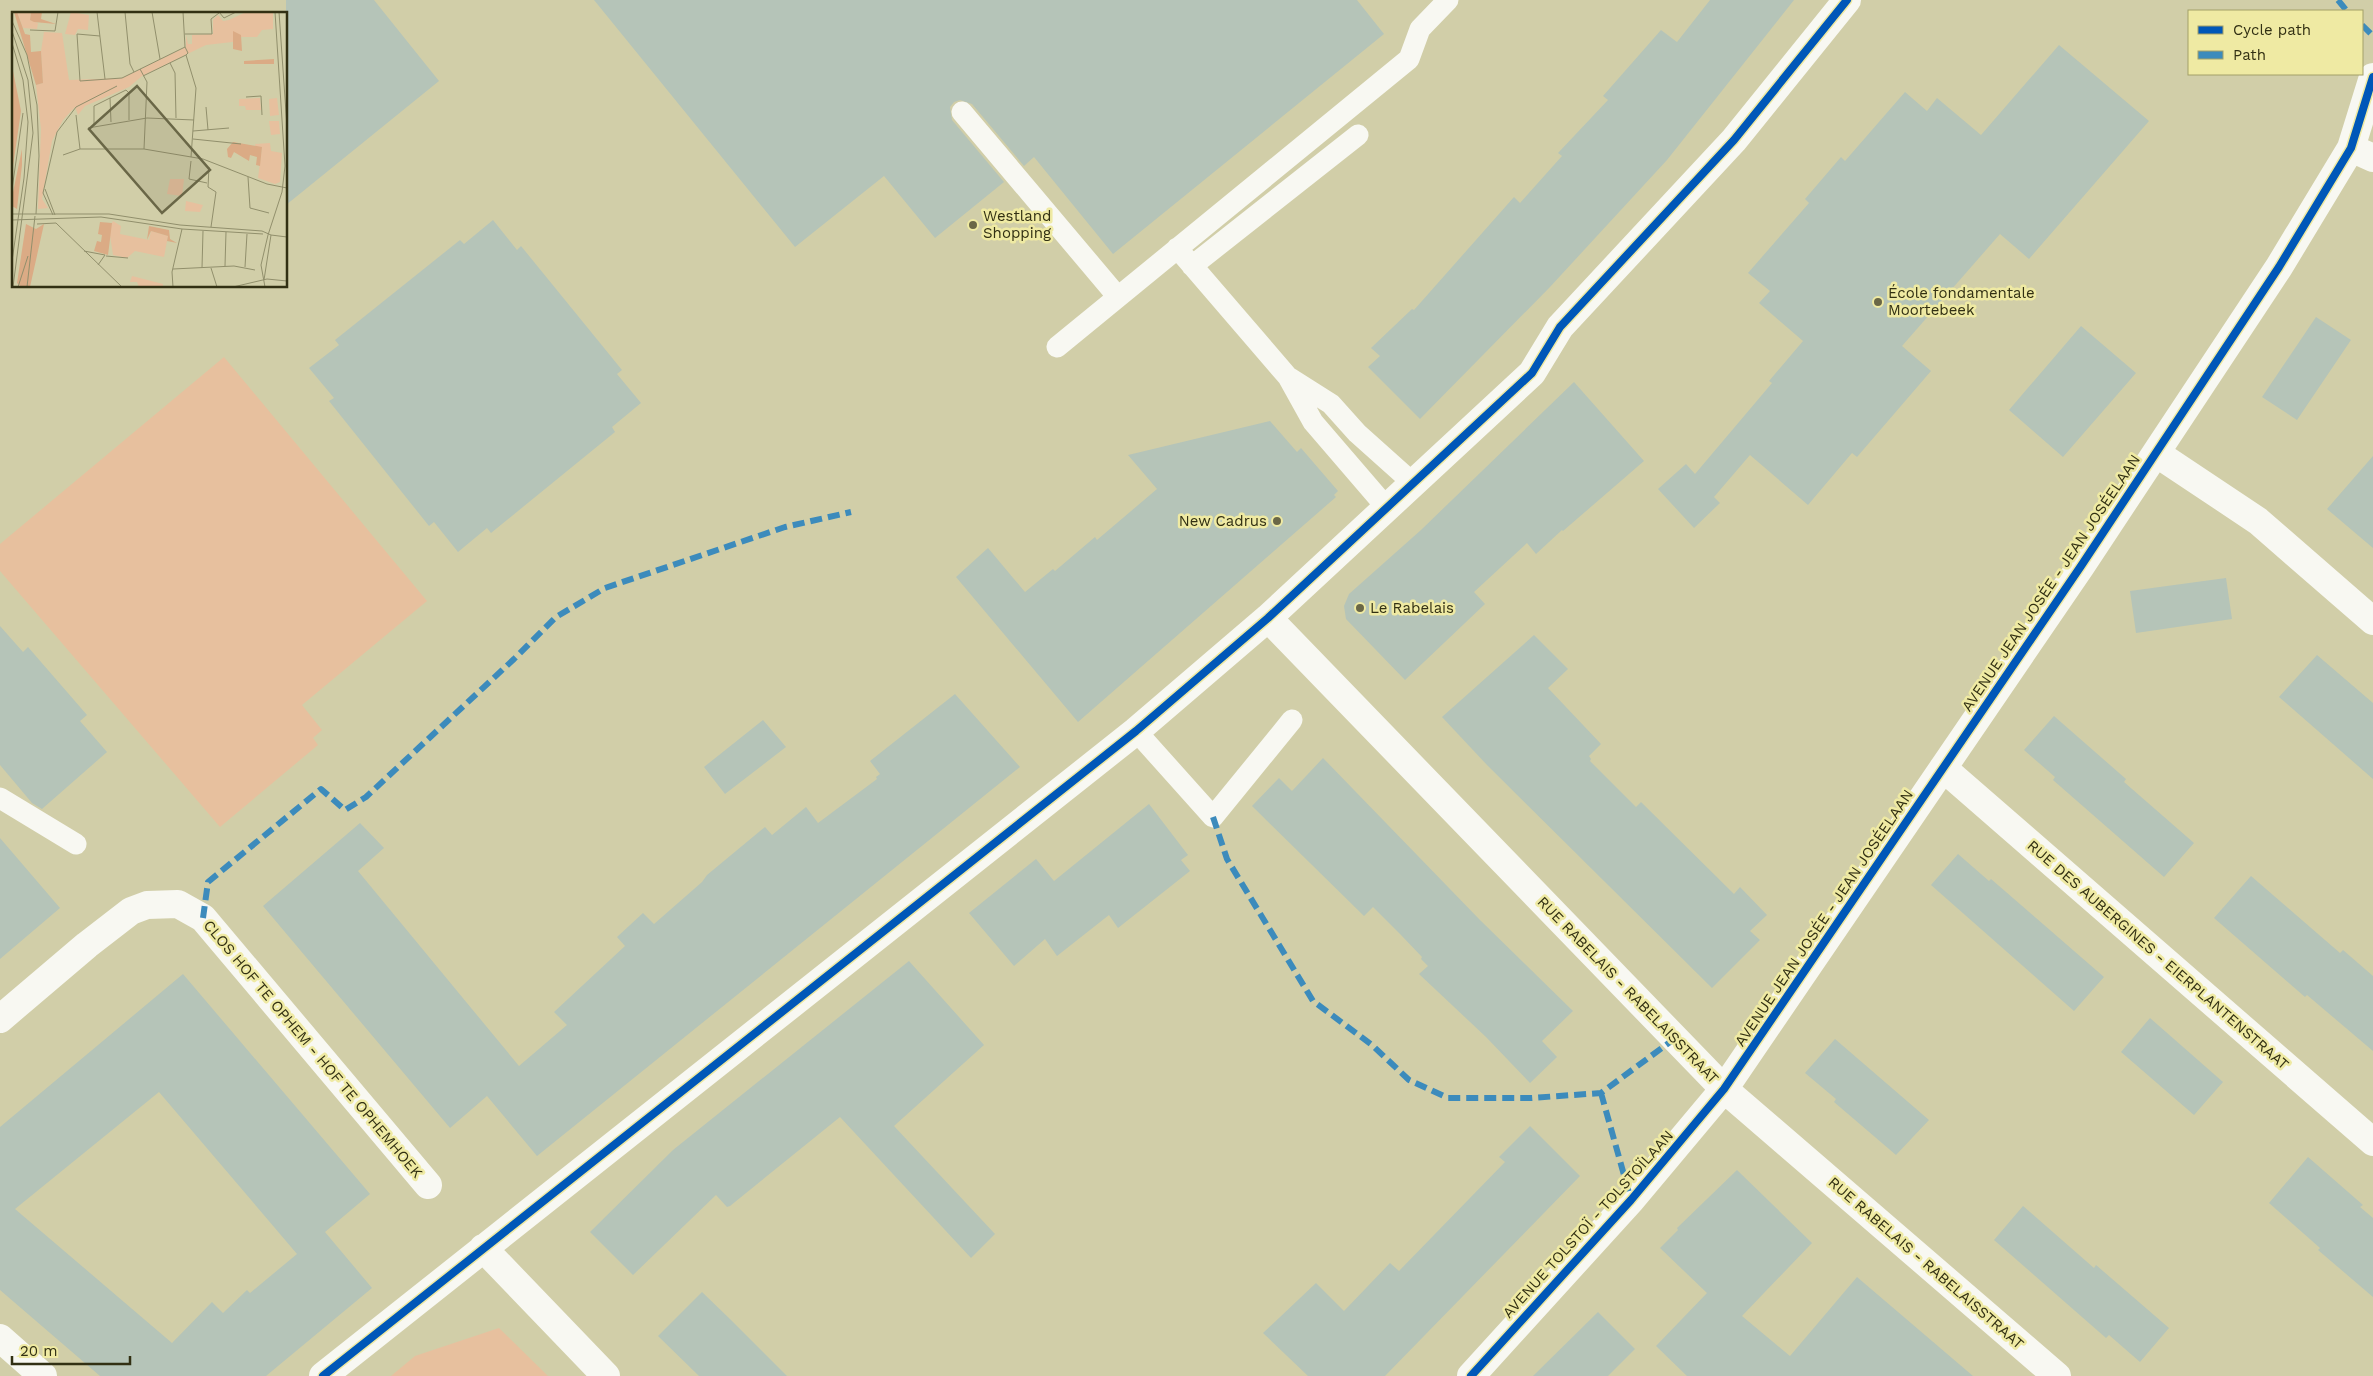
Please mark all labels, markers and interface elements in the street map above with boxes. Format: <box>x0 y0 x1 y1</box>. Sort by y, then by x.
legend <box>2188 10 2363 75</box>
inset map <box>12 12 288 288</box>
text: Cycle path <box>2233 21 2311 39</box>
text: Path <box>2233 46 2266 64</box>
place label: Westland Shopping <box>983 207 1052 242</box>
marker: Westland Shopping <box>967 219 979 231</box>
place label: École fondamentale Moortebeek <box>1888 284 2035 319</box>
marker: École fondamentale Moortebeek <box>1872 296 1884 308</box>
street label: AVENUE JEAN JOSÉE - JEAN JOSÉELAAN <box>1958 451 2144 715</box>
place label: New Cadrus <box>1179 512 1267 530</box>
marker: New Cadrus <box>1271 515 1283 527</box>
place label: Le Rabelais <box>1370 599 1454 617</box>
marker: Le Rabelais <box>1354 602 1366 614</box>
street label: AVENUE JEAN JOSÉE - JEAN JOSÉELAAN <box>1731 786 1917 1050</box>
street label: RUE DES AUBERGINES - EIERPLANTENSTRAAT <box>2024 836 2292 1074</box>
street label: RUE RABELAIS - RABELAISSTRAAT <box>1534 893 1722 1087</box>
street label: CLOS HOF TE OPHEM - HOF TE OPHEMHOEK <box>200 916 426 1182</box>
street label: AVENUE TOLSTOÏ - TOLSTOÏLAAN <box>1499 1126 1677 1322</box>
street label: RUE RABELAIS - RABELAISSTRAAT <box>1825 1173 2027 1353</box>
scale bar <box>12 1334 130 1366</box>
text: 20 m <box>20 1342 58 1360</box>

